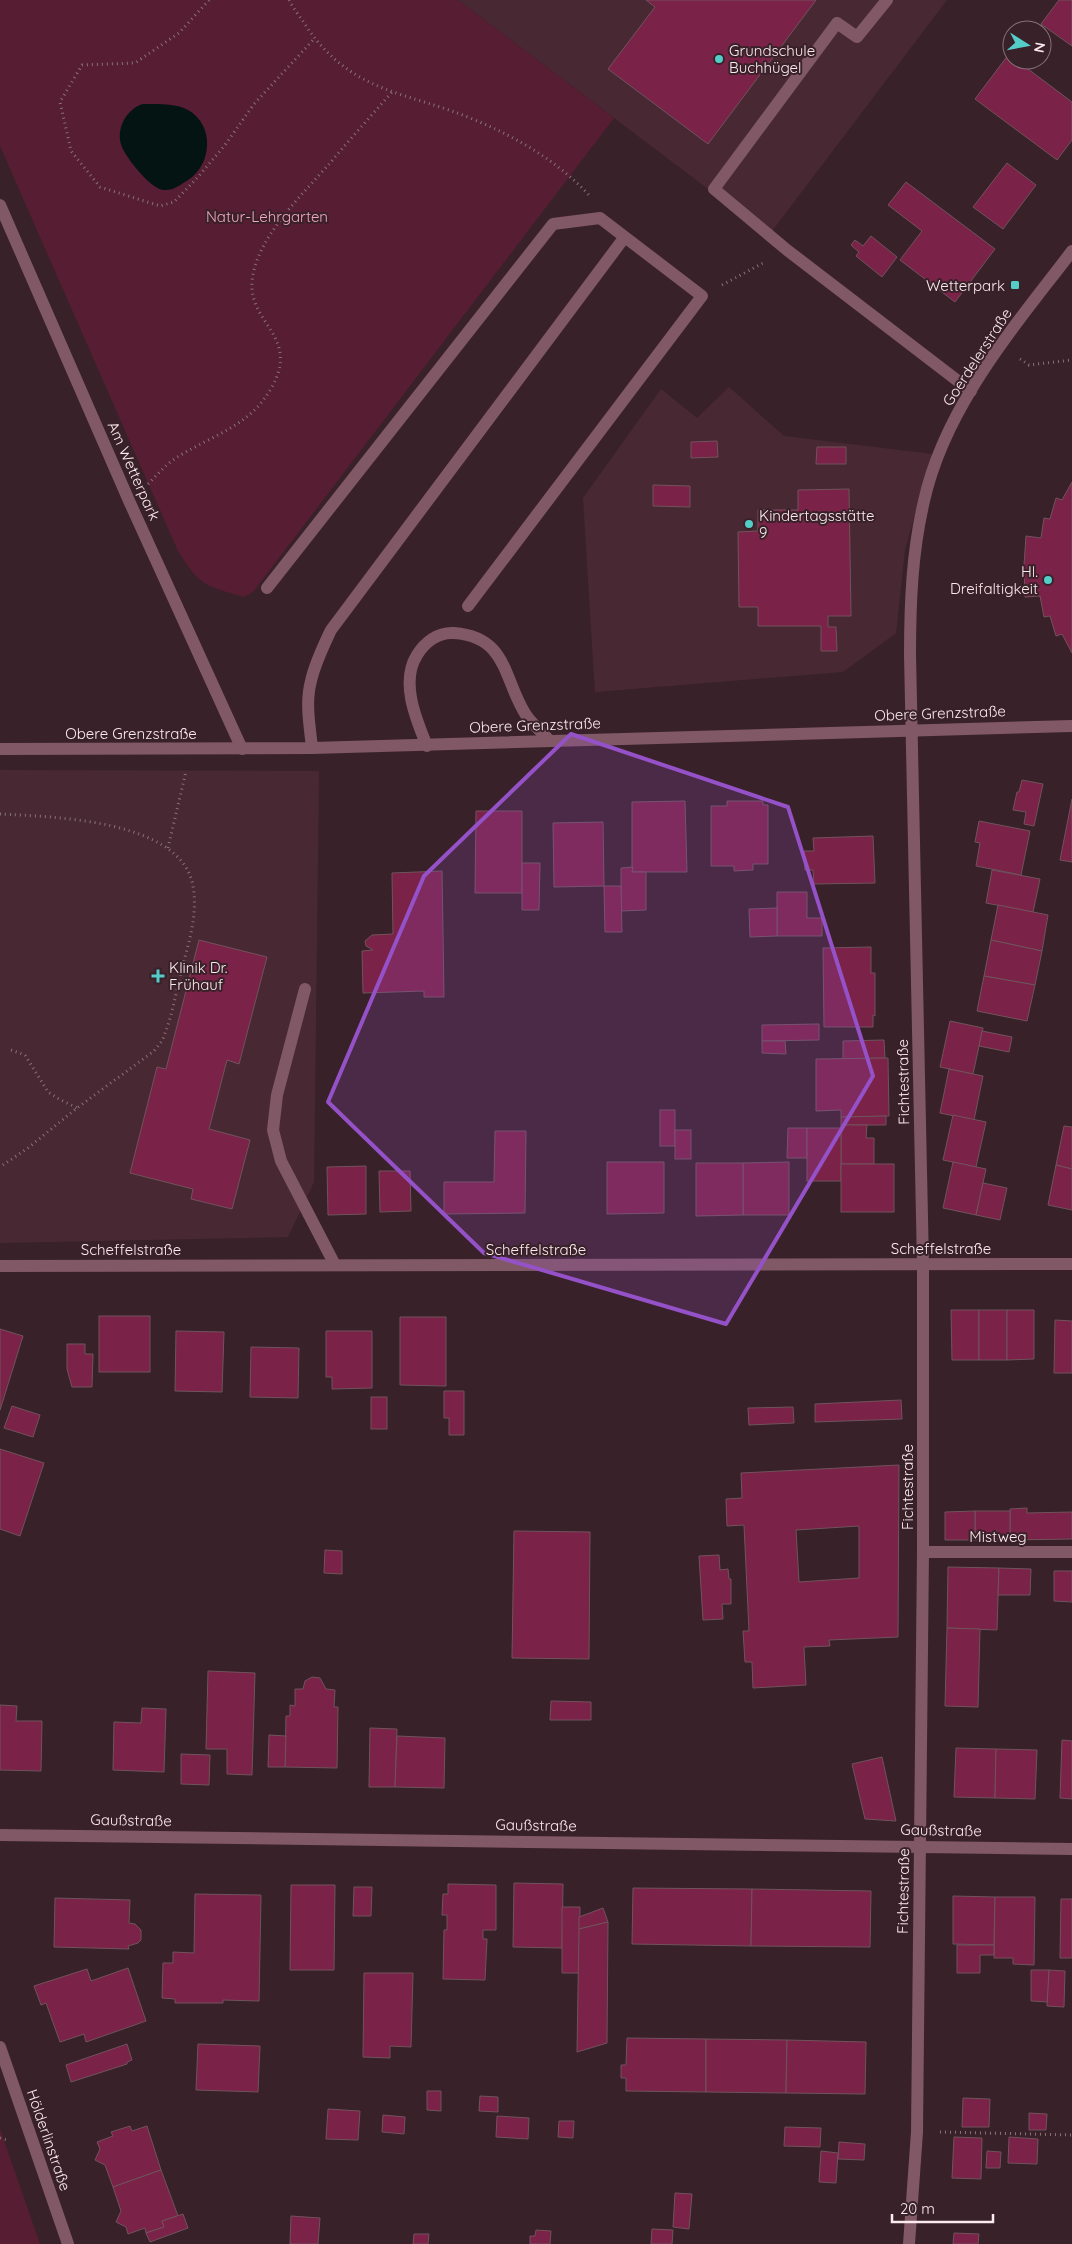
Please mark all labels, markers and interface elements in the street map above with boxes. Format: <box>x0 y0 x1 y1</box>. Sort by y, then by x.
north arrow <box>1002 20 1052 70</box>
place label: Grundschule Buchhügel <box>729 41 815 77</box>
text: N <box>1030 41 1050 54</box>
marker: Grundschule Buchhügel <box>713 53 725 65</box>
park label: Natur-Lehrgarten <box>206 207 328 226</box>
place label: Wetterpark <box>926 276 1005 295</box>
marker: Wetterpark <box>1009 279 1021 291</box>
street label: Goerdelerstraße <box>938 304 1016 410</box>
street label: Am Wetterpark <box>104 418 164 524</box>
place label: Kindertagsstätte 9 <box>759 506 875 542</box>
marker: Kindertagsstätte 9 <box>743 518 755 530</box>
place label: Hl. Dreifaltigkeit <box>950 562 1038 598</box>
marker: Hl. Dreifaltigkeit <box>1042 574 1054 586</box>
street label: Obere Grenzstraße <box>874 701 1006 725</box>
street label: Obere Grenzstraße <box>469 713 601 737</box>
street label: Obere Grenzstraße <box>65 724 197 743</box>
place label: Klinik Dr. Frühauf <box>169 958 228 994</box>
marker: Klinik Dr. Frühauf <box>151 969 165 983</box>
street label: Fichtestraße <box>893 1039 913 1125</box>
street label: Scheffelstraße <box>891 1239 991 1258</box>
street label: Scheffelstraße <box>81 1240 181 1259</box>
street label: Scheffelstraße <box>486 1240 586 1259</box>
street label: Fichtestraße <box>898 1444 917 1530</box>
street label: Mistweg <box>969 1527 1027 1546</box>
street label: Gaußstraße <box>90 1810 172 1830</box>
street label: Gaußstraße <box>495 1815 577 1835</box>
street label: Gaußstraße <box>900 1820 982 1840</box>
street label: Fichtestraße <box>893 1848 913 1934</box>
street label: Hölderlinstraße <box>23 2087 75 2193</box>
scale bar <box>892 2192 993 2224</box>
text: 20 m <box>900 2199 935 2218</box>

